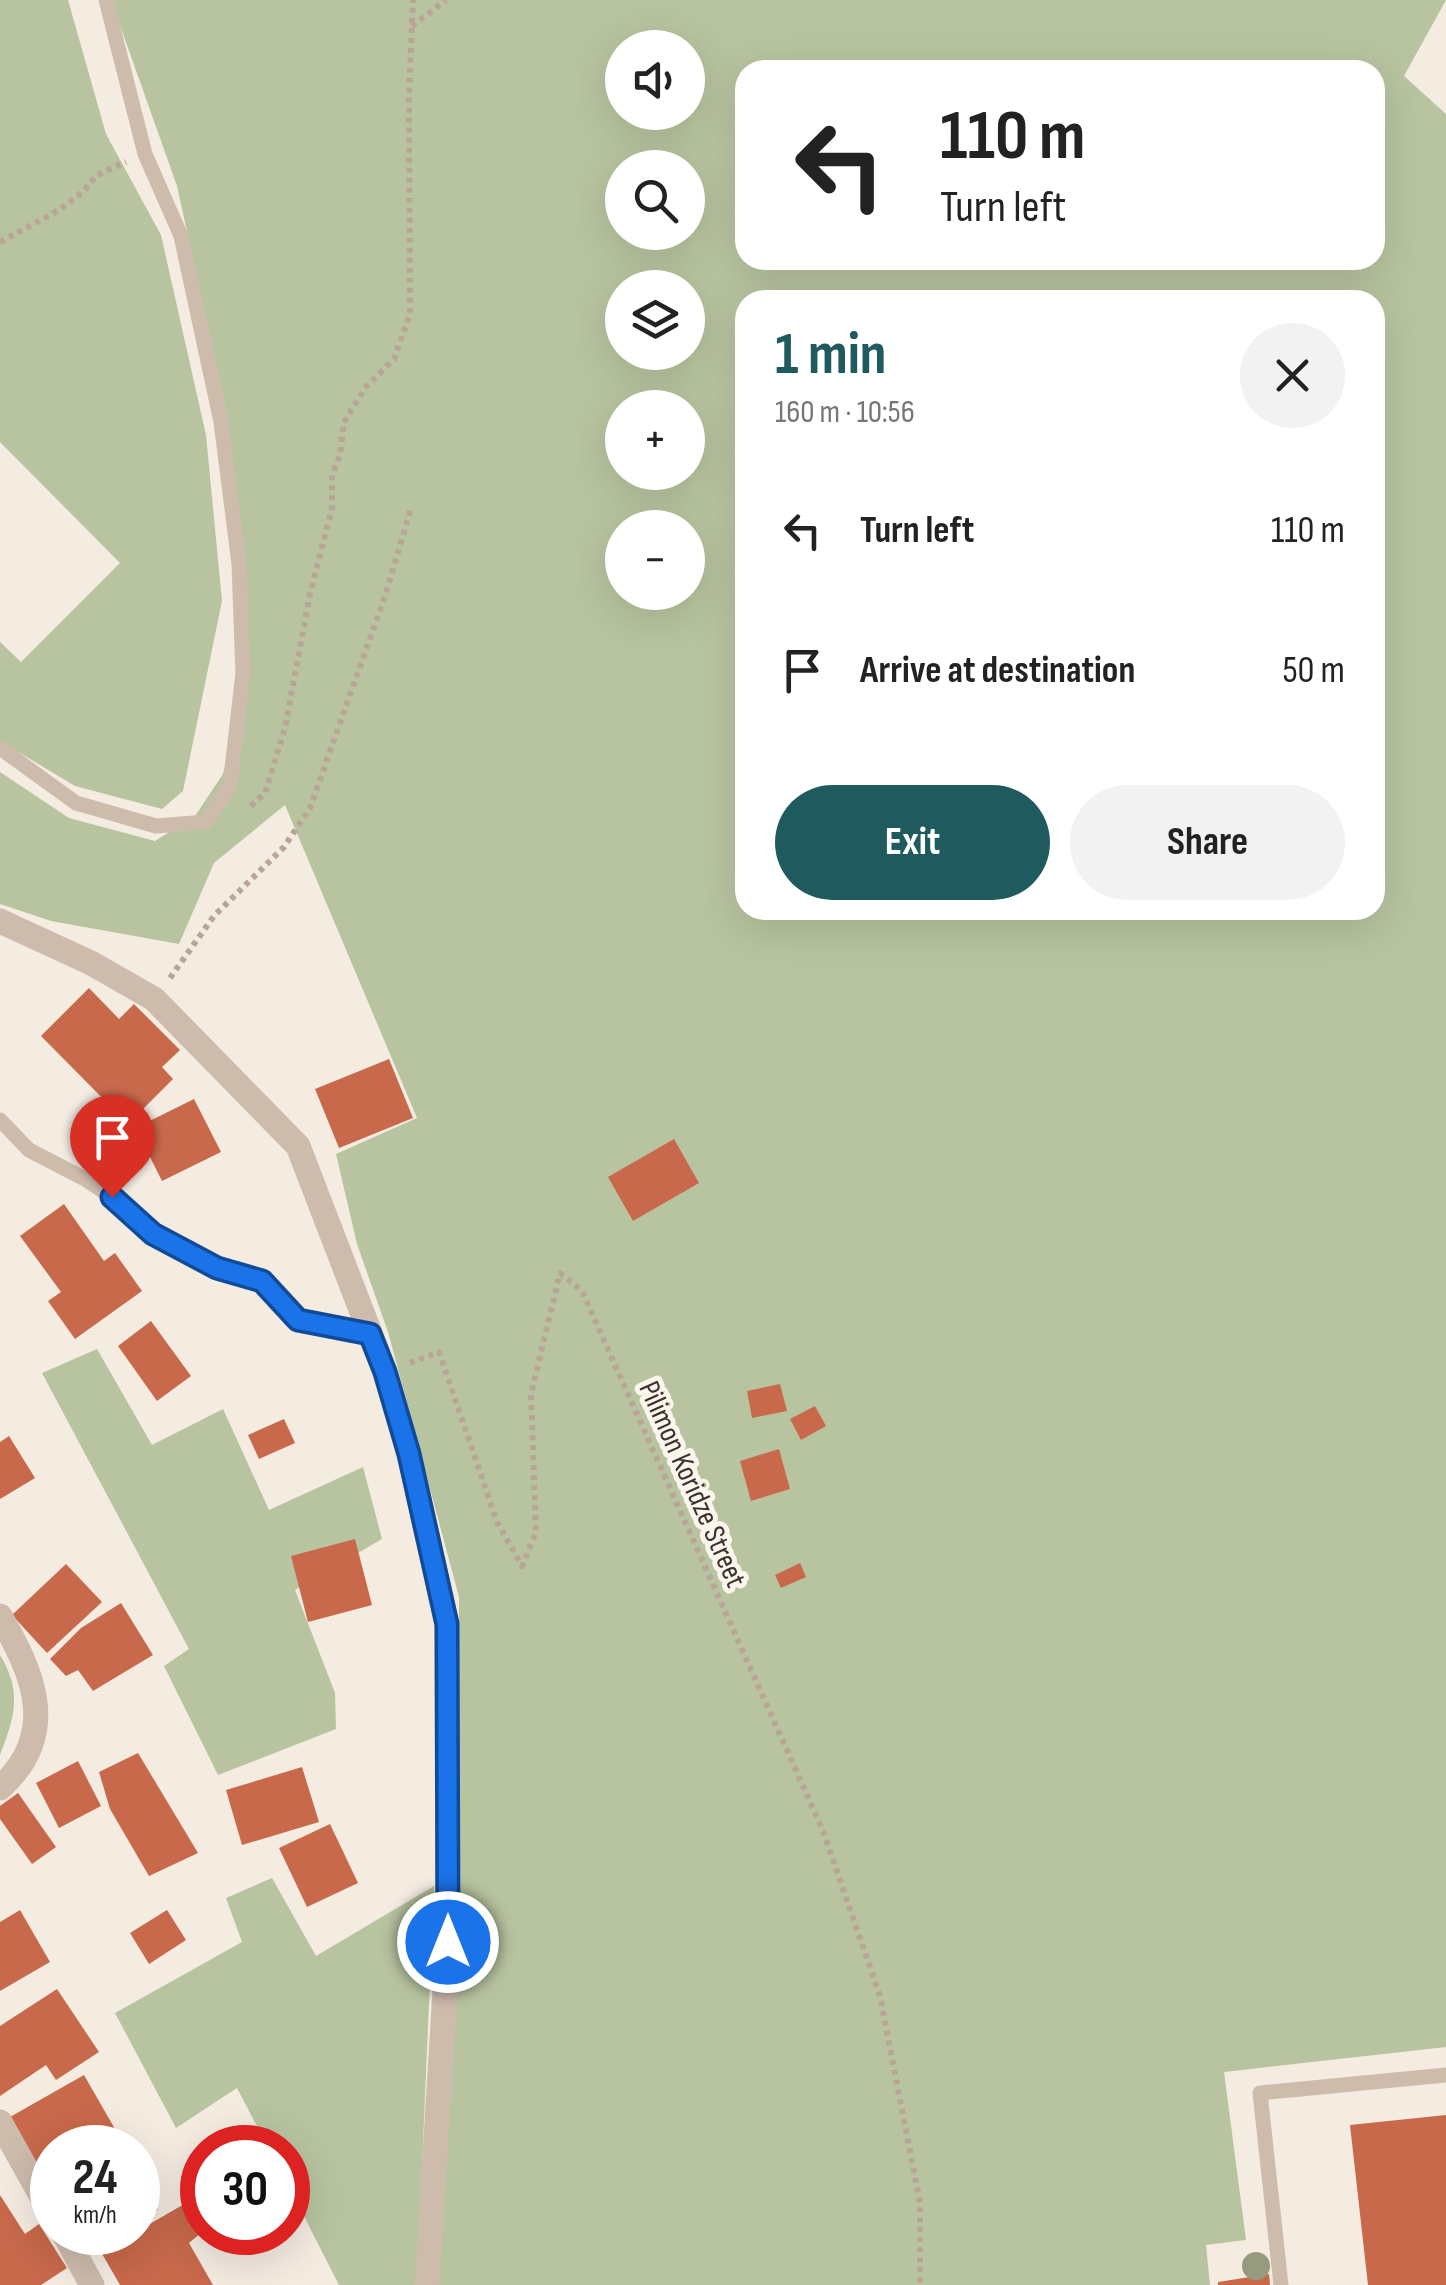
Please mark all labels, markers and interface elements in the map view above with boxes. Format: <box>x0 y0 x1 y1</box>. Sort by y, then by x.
map controls <box>605 30 705 610</box>
button: sound <box>605 30 705 130</box>
text: 110 m <box>940 95 1086 179</box>
icon: left <box>775 100 905 230</box>
button: search <box>605 150 705 250</box>
text: Turn left <box>940 180 1066 235</box>
button: layers <box>605 270 705 370</box>
text: 1 min <box>775 319 887 391</box>
button: close <box>1240 323 1345 428</box>
button: + <box>605 390 705 490</box>
text: 160 m · 10:56 <box>775 393 915 432</box>
icon: left <box>775 503 830 558</box>
text: Turn left <box>860 508 974 553</box>
text: 110 m <box>1271 508 1345 553</box>
button: − <box>605 510 705 610</box>
icon: arrive <box>775 643 830 698</box>
text: Arrive at destination <box>860 648 1135 693</box>
text: 50 m <box>1282 648 1345 693</box>
button: Exit <box>775 785 1050 900</box>
button: Share <box>1070 785 1345 900</box>
pin <box>70 1095 155 1198</box>
icon: arrive <box>85 1110 140 1165</box>
street label: Pilimon Koridze Street <box>630 1376 754 1593</box>
position arrow <box>396 1890 500 1994</box>
speed limit sign: 30 <box>180 2125 310 2255</box>
text: 24 <box>73 2148 117 2208</box>
text: km/h <box>73 2200 117 2231</box>

